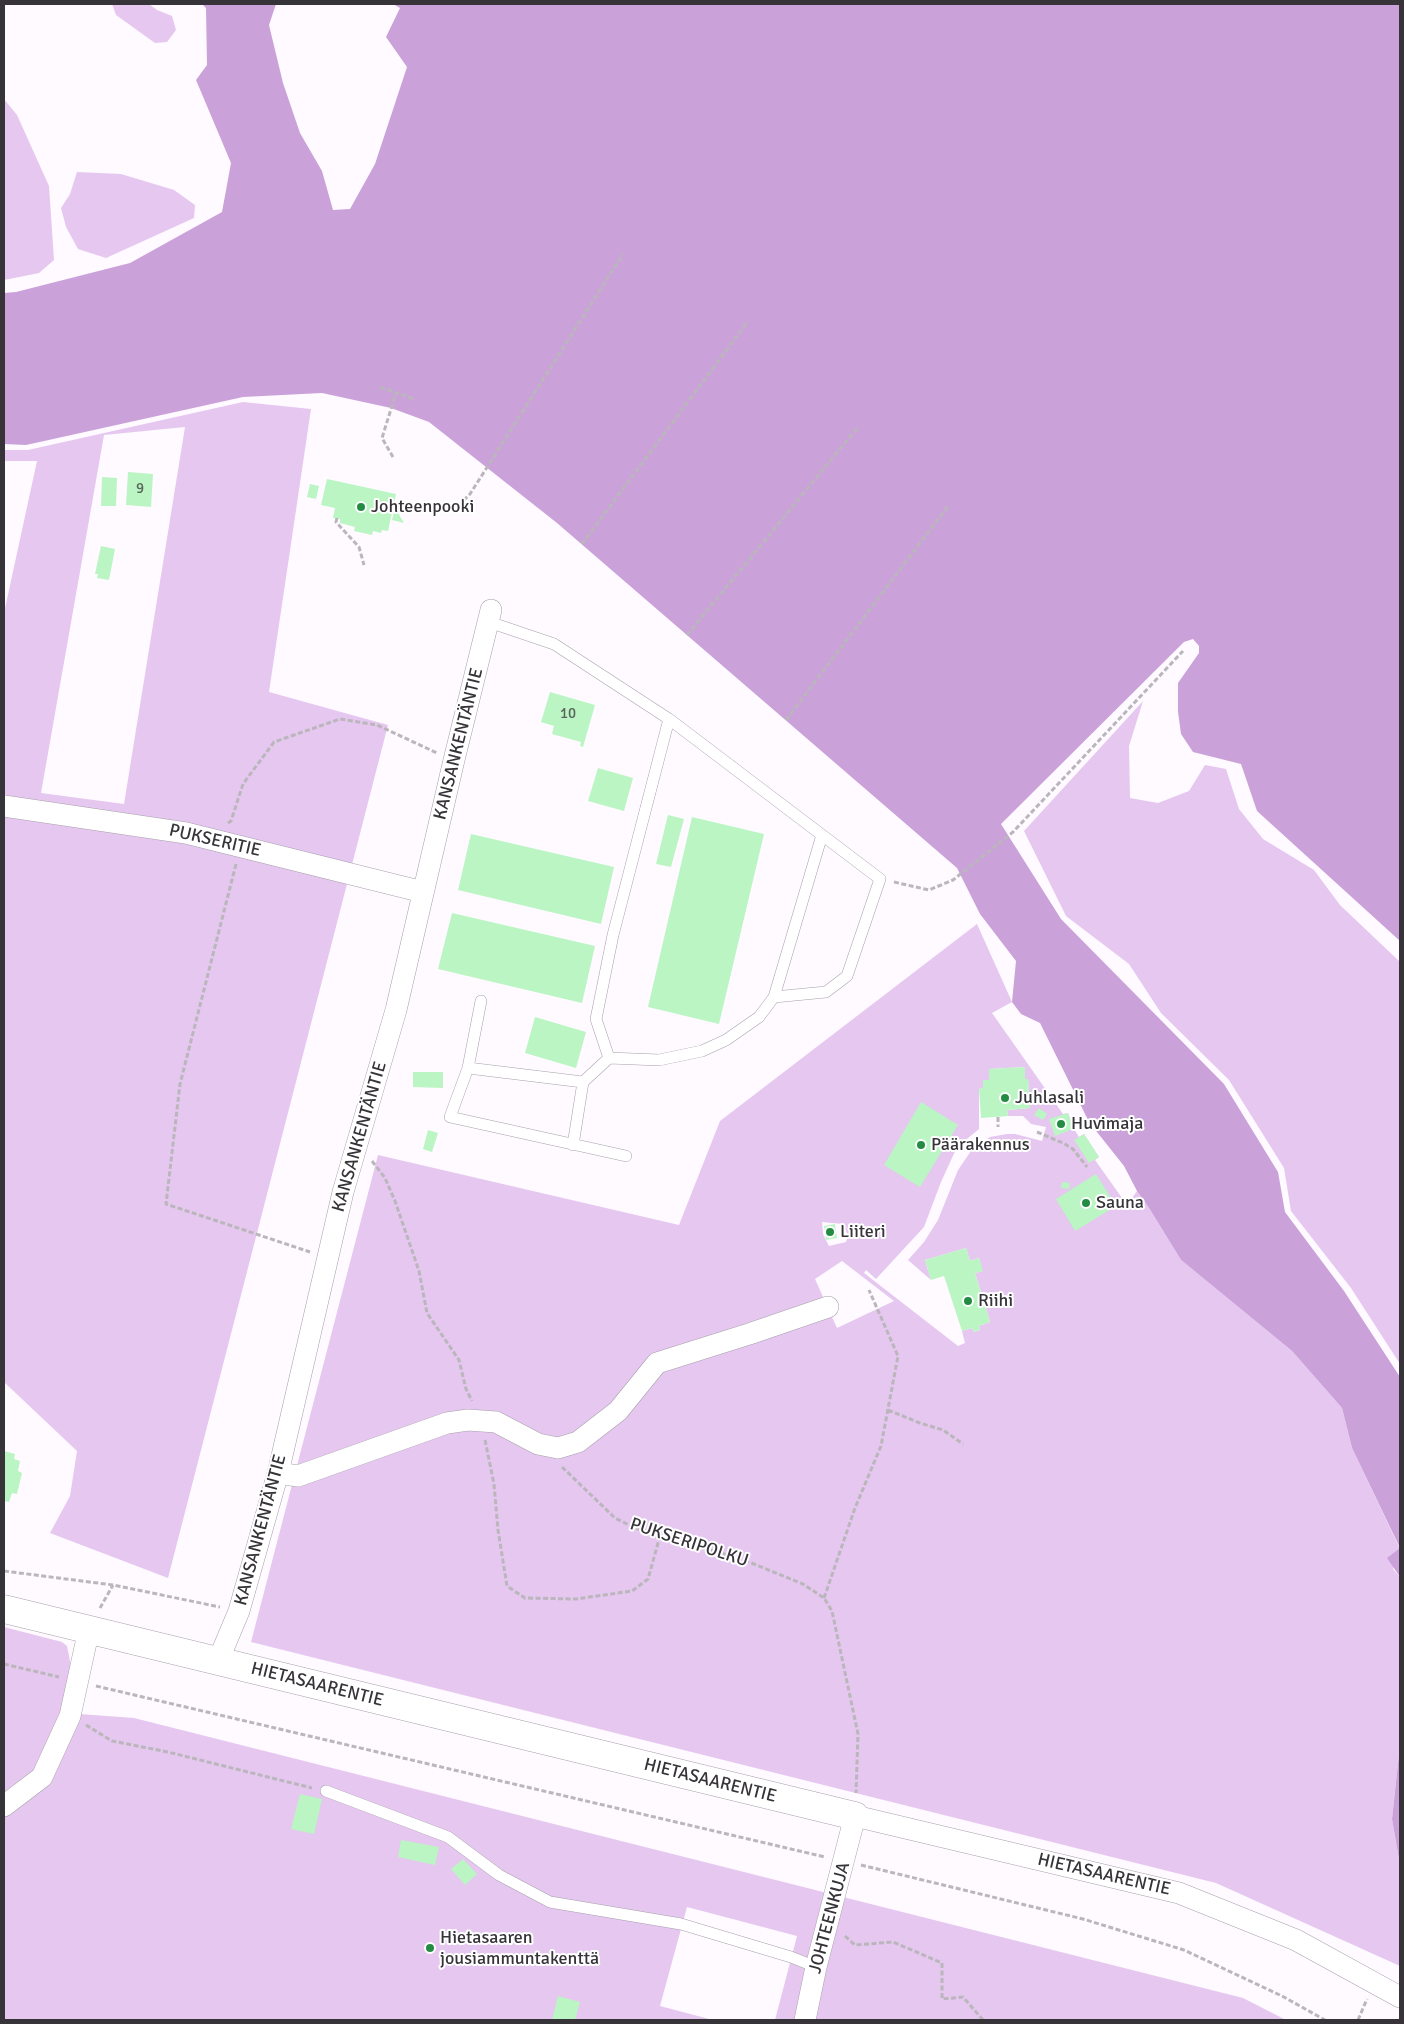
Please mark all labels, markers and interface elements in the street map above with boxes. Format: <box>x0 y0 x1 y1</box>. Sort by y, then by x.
house number: 9 <box>136 480 144 498</box>
place label: Johteenpooki <box>371 496 474 518</box>
marker: Johteenpooki <box>355 501 367 513</box>
street label: KANSANKENTÄNTIE <box>430 666 488 822</box>
house number: 10 <box>560 705 576 723</box>
street label: PUKSERITIE <box>167 820 263 862</box>
street label: KANSANKENTÄNTIE <box>328 1059 392 1215</box>
place label: Juhlasali <box>1015 1087 1084 1109</box>
marker: Juhlasali <box>999 1092 1011 1104</box>
place label: Huvimaja <box>1071 1113 1143 1135</box>
marker: Huvimaja <box>1055 1118 1067 1130</box>
place label: Päärakennus <box>931 1134 1030 1156</box>
marker: Päärakennus <box>915 1139 927 1151</box>
place label: Sauna <box>1096 1192 1144 1214</box>
marker: Sauna <box>1080 1197 1092 1209</box>
place label: Liiteri <box>840 1221 886 1243</box>
marker: Liiteri <box>824 1226 836 1238</box>
place label: Riihi <box>978 1290 1013 1312</box>
marker: Riihi <box>962 1295 974 1307</box>
street label: KANSANKENTÄNTIE <box>230 1452 292 1608</box>
street label: PUKSERIPOLKU <box>627 1514 751 1572</box>
street label: HIETASAARENTIE <box>248 1658 386 1712</box>
street label: HIETASAARENTIE <box>641 1754 779 1808</box>
street label: HIETASAARENTIE <box>1035 1849 1173 1901</box>
street label: JOHTEENKUJA <box>805 1860 855 1976</box>
place label: Hietasaaren jousiammuntakenttä <box>440 1927 599 1970</box>
marker: Hietasaaren jousiammuntakenttä <box>424 1942 436 1954</box>

